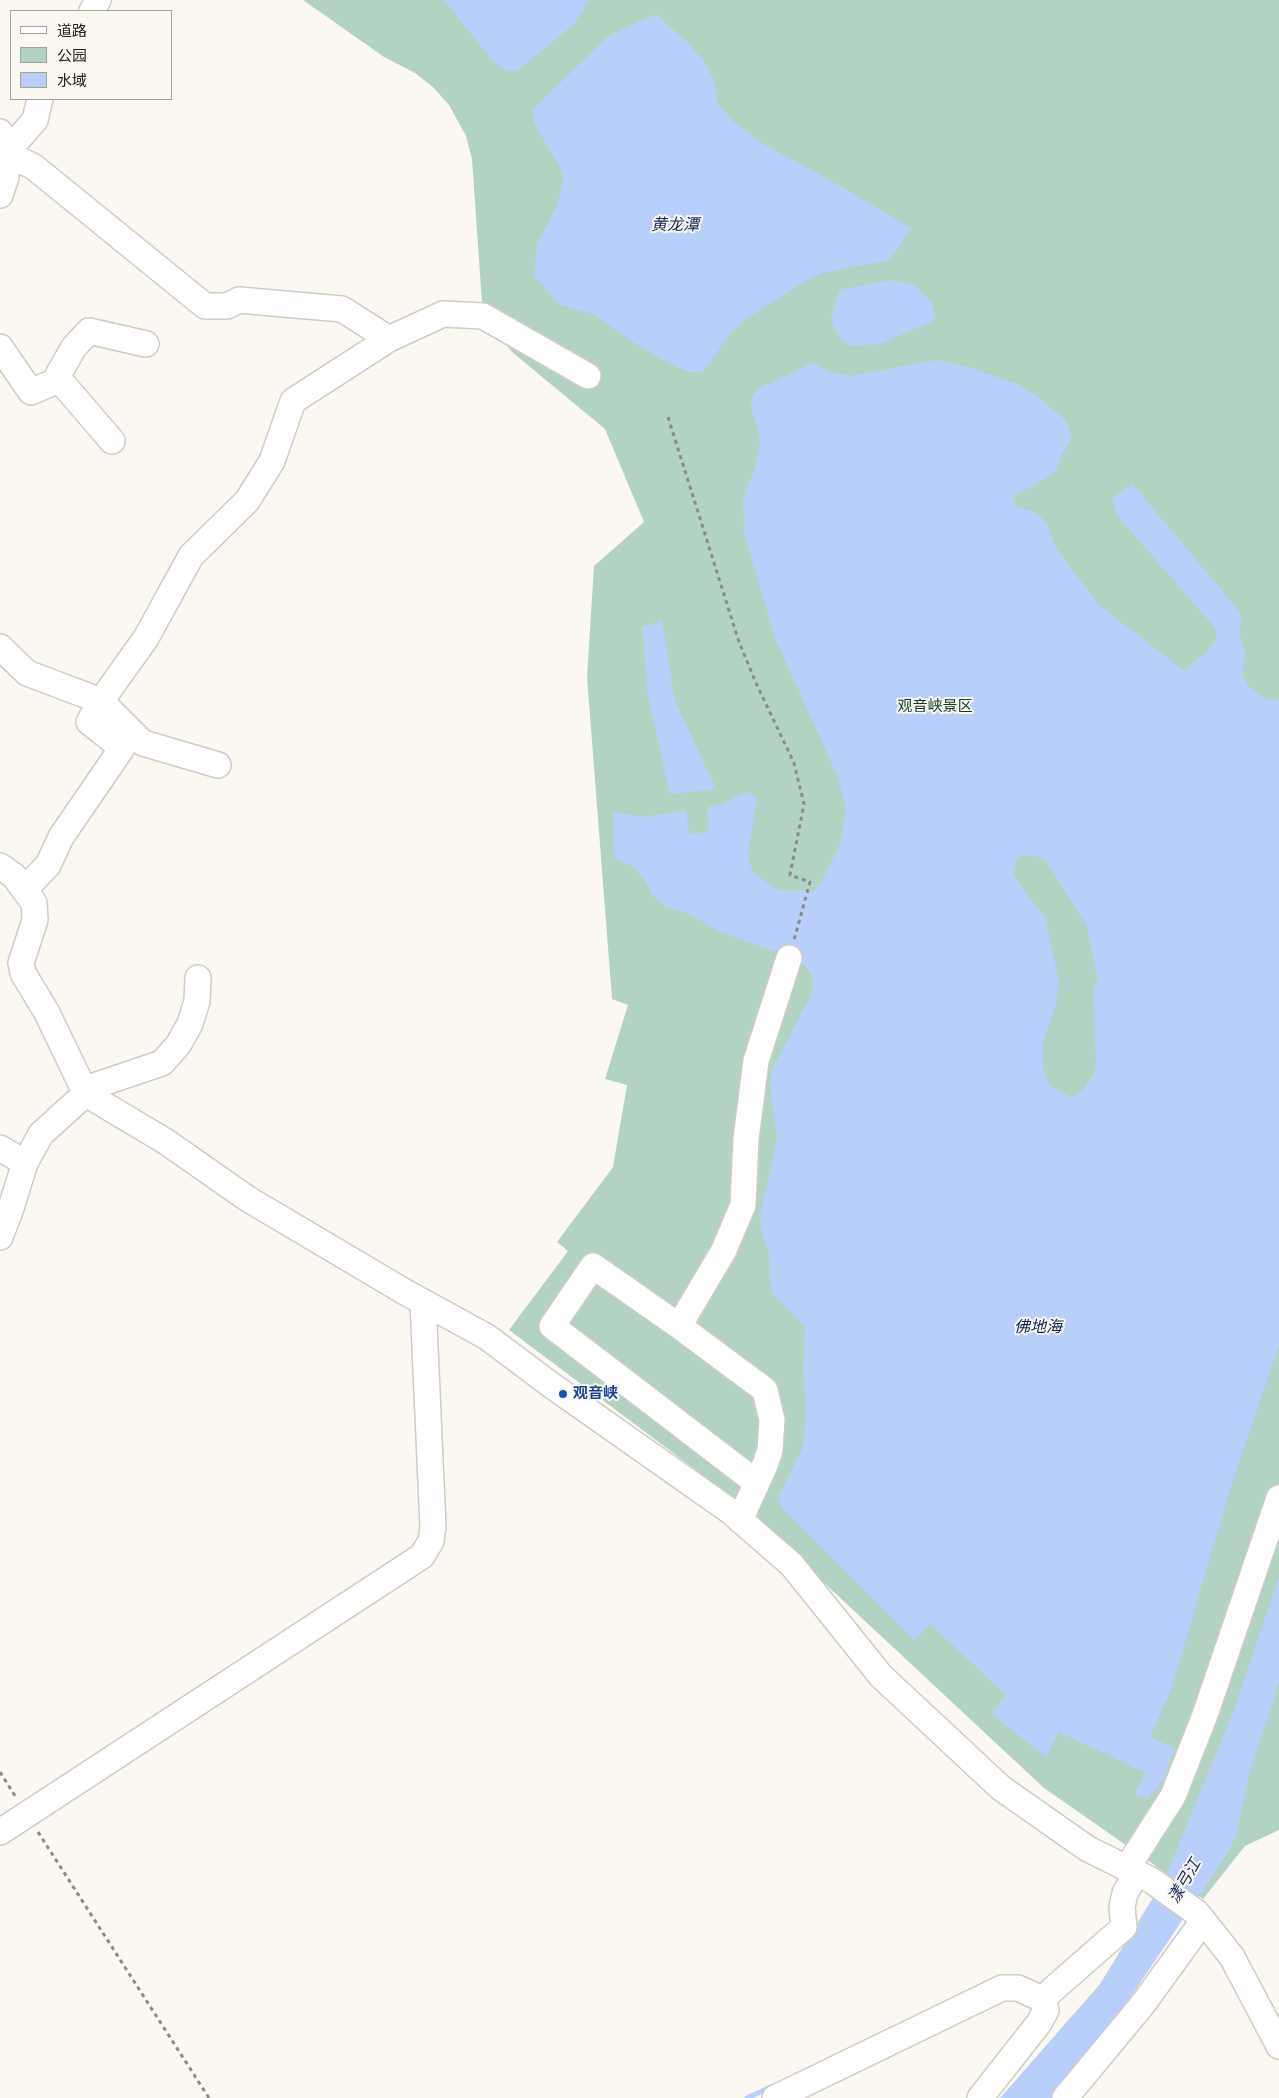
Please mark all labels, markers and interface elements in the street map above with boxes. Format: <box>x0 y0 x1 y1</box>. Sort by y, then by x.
legend <box>10 10 172 100</box>
text: 道路 <box>57 21 87 40</box>
text: 公园 <box>57 46 87 65</box>
text: 水域 <box>57 71 87 90</box>
water label: 黄龙潭 <box>651 215 699 235</box>
park label: 观音峡景区 <box>898 698 972 716</box>
water label: 佛地海 <box>1014 1317 1062 1337</box>
place label: 观音峡 <box>573 1385 618 1403</box>
marker: 观音峡 <box>557 1388 569 1400</box>
water label: 漾弓江 <box>1165 1855 1205 1907</box>

